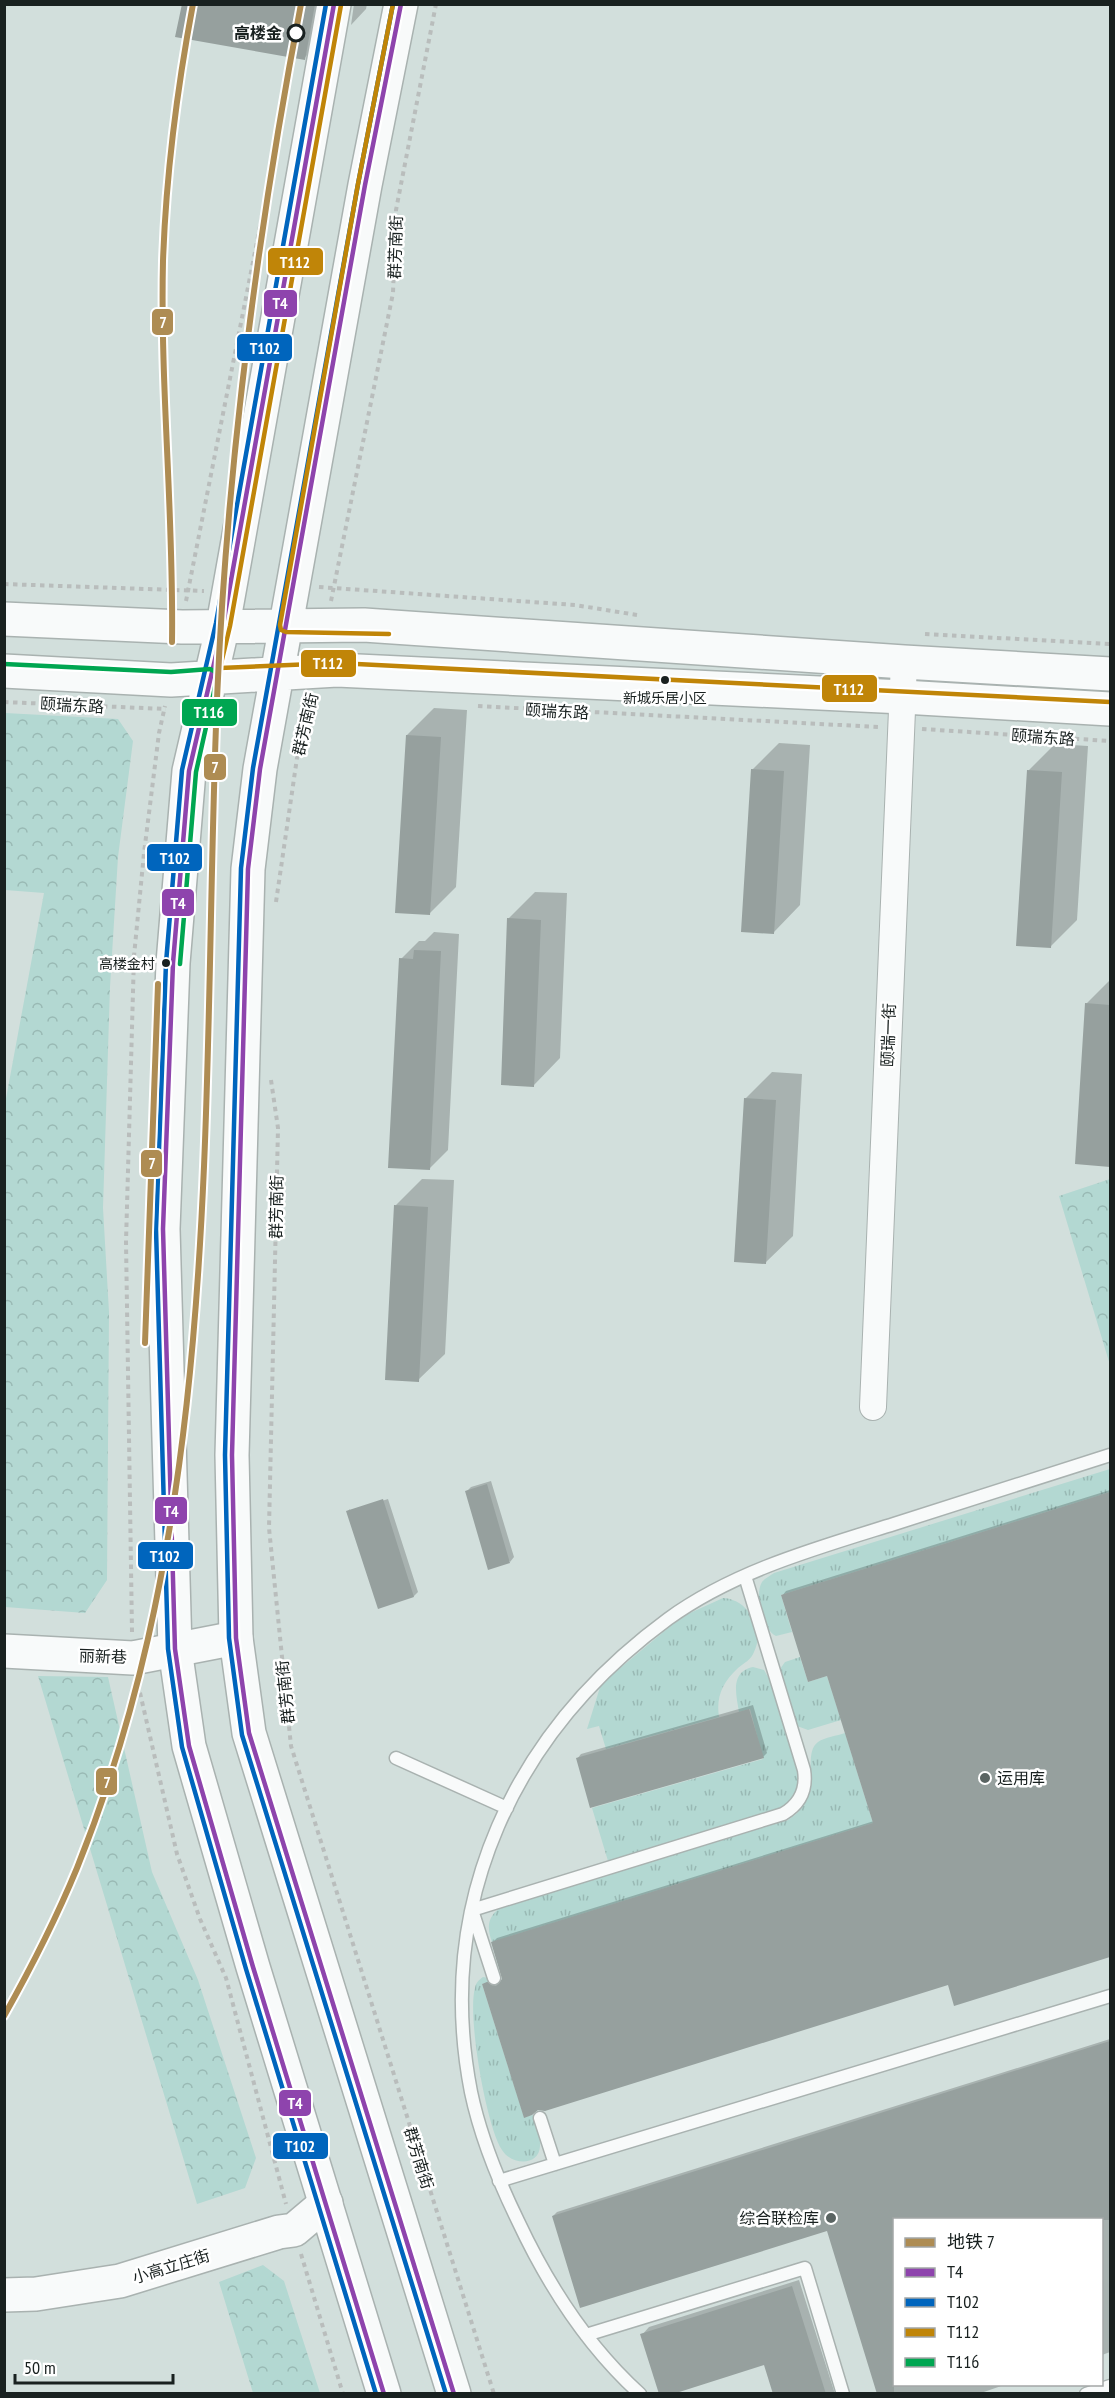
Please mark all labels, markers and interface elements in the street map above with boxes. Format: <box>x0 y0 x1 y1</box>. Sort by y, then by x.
place label: 高楼金 <box>234 23 282 43</box>
marker: 高楼金 <box>287 24 305 42</box>
street label: 群芳南街 <box>384 215 406 279</box>
line badge: T112 <box>267 247 324 276</box>
text: T112 <box>280 252 310 272</box>
line badge: T4 <box>263 289 298 318</box>
text: T4 <box>272 293 288 313</box>
line badge: 7 <box>151 308 174 336</box>
text: 7 <box>159 312 167 332</box>
line badge: T102 <box>236 333 293 362</box>
text: T102 <box>250 338 280 358</box>
line badge: T112 <box>300 649 357 678</box>
text: T112 <box>313 653 343 673</box>
marker: 新城乐居小区 <box>659 674 671 686</box>
line badge: T112 <box>821 674 878 703</box>
text: T112 <box>834 679 864 699</box>
place label: 新城乐居小区 <box>623 689 707 707</box>
street label: 群芳南街 <box>288 691 322 757</box>
street label: 颐瑞东路 <box>40 693 104 717</box>
line badge: T116 <box>181 698 238 727</box>
street label: 颐瑞东路 <box>525 699 589 723</box>
text: T116 <box>194 702 225 722</box>
street label: 颐瑞东路 <box>1010 725 1076 749</box>
line badge: 7 <box>203 753 227 781</box>
text: 7 <box>211 757 219 777</box>
line badge: T102 <box>146 843 203 872</box>
text: T102 <box>160 848 190 868</box>
line badge: T4 <box>161 888 195 917</box>
text: T4 <box>170 893 186 913</box>
place label: 高楼金村 <box>99 955 155 973</box>
marker: 高楼金村 <box>160 957 172 969</box>
street label: 颐瑞一街 <box>877 1003 899 1067</box>
line badge: 7 <box>140 1149 163 1178</box>
text: 7 <box>148 1153 156 1173</box>
street label: 群芳南街 <box>265 1175 287 1239</box>
line badge: T4 <box>154 1496 188 1525</box>
text: T4 <box>163 1501 179 1521</box>
line badge: T102 <box>137 1541 194 1570</box>
text: T102 <box>150 1546 180 1566</box>
street label: 丽新巷 <box>79 1645 127 1667</box>
street label: 群芳南街 <box>272 1659 298 1725</box>
line badge: 7 <box>95 1767 118 1796</box>
place label: 运用库 <box>997 1768 1045 1788</box>
marker: 运用库 <box>978 1771 992 1785</box>
text: 7 <box>103 1772 111 1792</box>
line badge: T4 <box>278 2089 312 2117</box>
text: T4 <box>287 2093 303 2113</box>
street label: 群芳南街 <box>400 2124 438 2192</box>
line badge: T102 <box>272 2132 329 2160</box>
text: T102 <box>285 2136 315 2156</box>
place label: 综合联检库 <box>739 2208 819 2228</box>
marker: 综合联检库 <box>824 2211 838 2225</box>
legend <box>893 2218 1103 2386</box>
text: 地铁 7 <box>947 2230 995 2253</box>
street label: 小高立庄街 <box>130 2245 212 2287</box>
text: T4 <box>947 2260 963 2283</box>
text: T102 <box>947 2290 979 2313</box>
text: T112 <box>947 2320 979 2343</box>
scale bar <box>15 2347 172 2385</box>
text: T116 <box>947 2350 979 2373</box>
text: 50 m <box>24 2356 56 2379</box>

